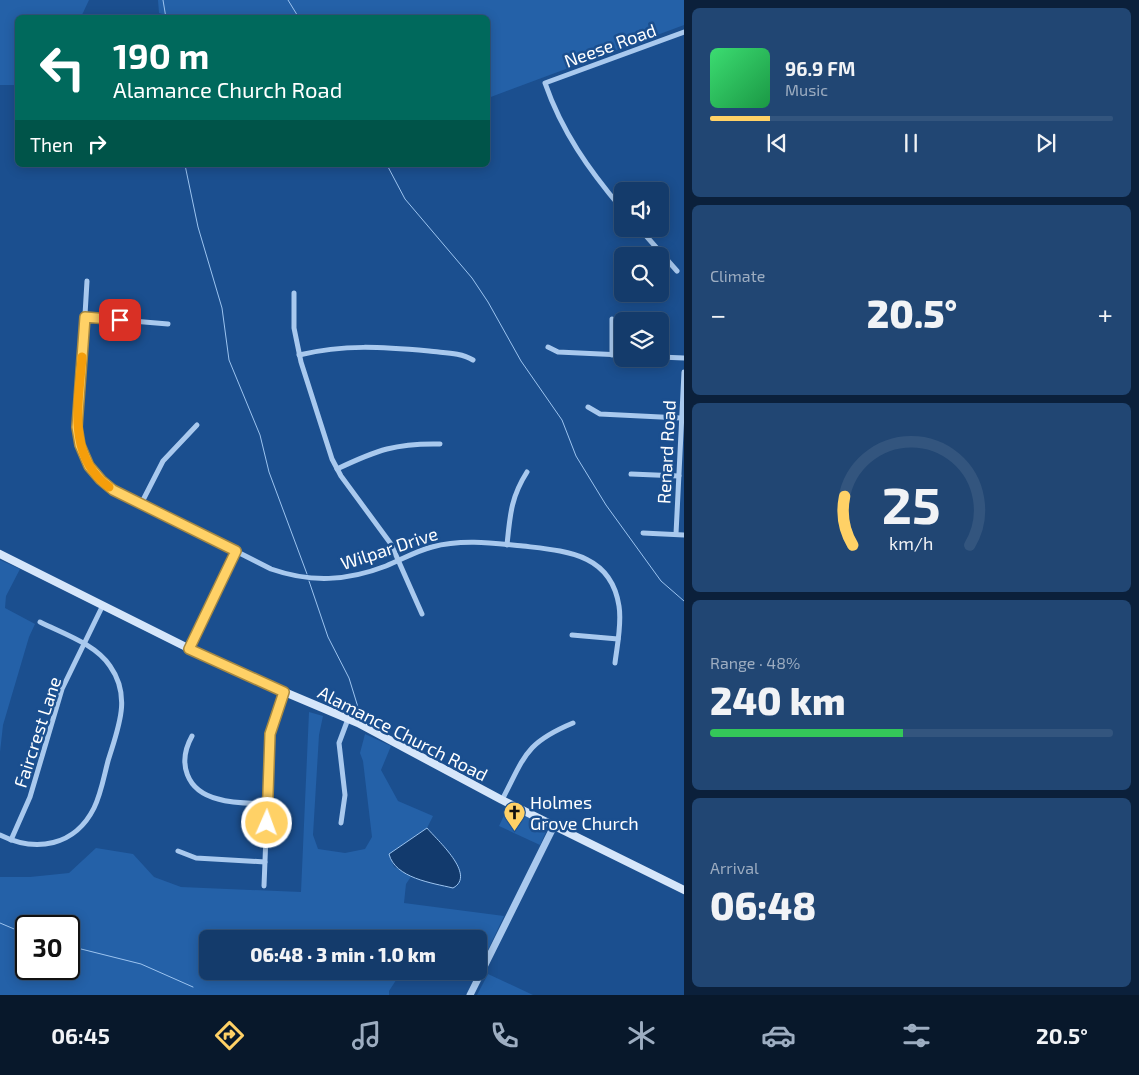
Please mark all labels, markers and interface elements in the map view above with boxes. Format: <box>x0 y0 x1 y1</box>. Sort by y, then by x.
street label: Neese Road <box>561 18 659 72</box>
text: 190 m <box>113 34 209 76</box>
icon: left <box>30 35 95 100</box>
text: 96.9 FM <box>785 57 855 80</box>
text: Alamance Church Road <box>113 76 342 102</box>
text: Music <box>785 80 828 99</box>
icon: previous <box>763 129 791 157</box>
icon: pause <box>897 129 925 157</box>
icon: next <box>1032 129 1060 157</box>
icon: right <box>83 130 111 158</box>
text: Then <box>30 133 73 156</box>
map controls <box>614 182 669 367</box>
button: sound <box>614 182 669 237</box>
button: search <box>614 247 669 302</box>
text: Climate <box>710 266 765 285</box>
text: 20.5° <box>867 290 957 336</box>
text: − <box>710 297 726 331</box>
text: + <box>1098 297 1113 331</box>
pin <box>99 299 141 341</box>
icon: arrive <box>106 306 134 334</box>
button: layers <box>614 312 669 367</box>
street label: Renard Road <box>652 400 680 504</box>
text: 25 <box>882 472 941 534</box>
street label: Wilpar Drive <box>338 522 440 574</box>
text: km/h <box>889 532 934 554</box>
text: Range · 48% <box>710 653 800 672</box>
street label: Faircrest Lane <box>9 674 65 790</box>
text: 240 km <box>710 677 846 723</box>
street label: Alamance Church Road <box>314 681 492 785</box>
place label: Holmes Grove Church <box>530 791 639 834</box>
position arrow <box>240 796 292 848</box>
church icon: Holmes Grove Church <box>502 800 526 831</box>
text: Arrival <box>710 858 759 877</box>
text: 06:48 <box>710 882 816 928</box>
speed limit sign: 30 <box>15 915 80 980</box>
text: 06:48 · 3 min · 1.0 km <box>250 943 436 966</box>
icon: directions <box>212 1018 247 1053</box>
icon: music <box>349 1018 384 1053</box>
icon: phone <box>487 1018 522 1053</box>
icon: climate <box>624 1018 659 1053</box>
icon: car <box>761 1018 796 1053</box>
icon: filters <box>899 1018 934 1053</box>
text: 06:45 <box>51 1022 110 1048</box>
text: 20.5° <box>1036 1022 1088 1048</box>

